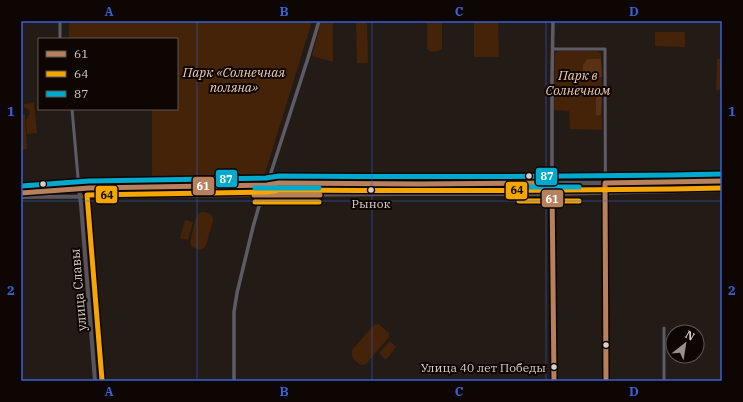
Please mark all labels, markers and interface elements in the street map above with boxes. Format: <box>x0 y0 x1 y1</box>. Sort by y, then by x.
text: A <box>104 3 114 20</box>
text: B <box>279 3 289 20</box>
text: C <box>455 3 464 20</box>
text: D <box>629 3 639 20</box>
legend <box>38 38 178 110</box>
text: 61 <box>74 46 88 61</box>
park label: Парк «Солнечная поляна» <box>182 64 285 96</box>
text: 64 <box>74 66 88 81</box>
park label: Парк в Солнечном <box>546 67 611 99</box>
text: 87 <box>74 86 88 101</box>
text: 1 <box>7 103 15 120</box>
text: 1 <box>728 103 736 120</box>
line badge: 87 <box>535 167 558 186</box>
line badge: 87 <box>215 169 238 188</box>
text: 87 <box>540 169 554 183</box>
unlabelled marker <box>524 171 534 181</box>
text: 87 <box>219 172 233 186</box>
line badge: 61 <box>192 176 215 196</box>
unlabelled marker <box>38 179 48 189</box>
text: 61 <box>196 179 210 193</box>
line badge: 64 <box>505 181 528 200</box>
text: 64 <box>510 183 524 197</box>
line badge: 64 <box>95 185 118 204</box>
marker: Рынок <box>366 185 376 195</box>
text: 64 <box>100 188 114 202</box>
line badge: 61 <box>541 189 564 208</box>
text: 61 <box>545 192 559 206</box>
place label: Рынок <box>352 196 390 211</box>
street label: улица Славы <box>66 248 91 332</box>
text: 2 <box>7 282 15 299</box>
text: 2 <box>728 282 736 299</box>
north arrow <box>665 324 705 364</box>
text: N <box>683 327 698 344</box>
unlabelled marker <box>601 340 611 350</box>
place label: Улица 40 лет Победы <box>421 360 546 375</box>
marker: Улица 40 лет Победы <box>549 362 559 372</box>
text: A <box>104 383 114 400</box>
text: B <box>279 383 289 400</box>
text: C <box>455 383 464 400</box>
text: D <box>629 383 639 400</box>

